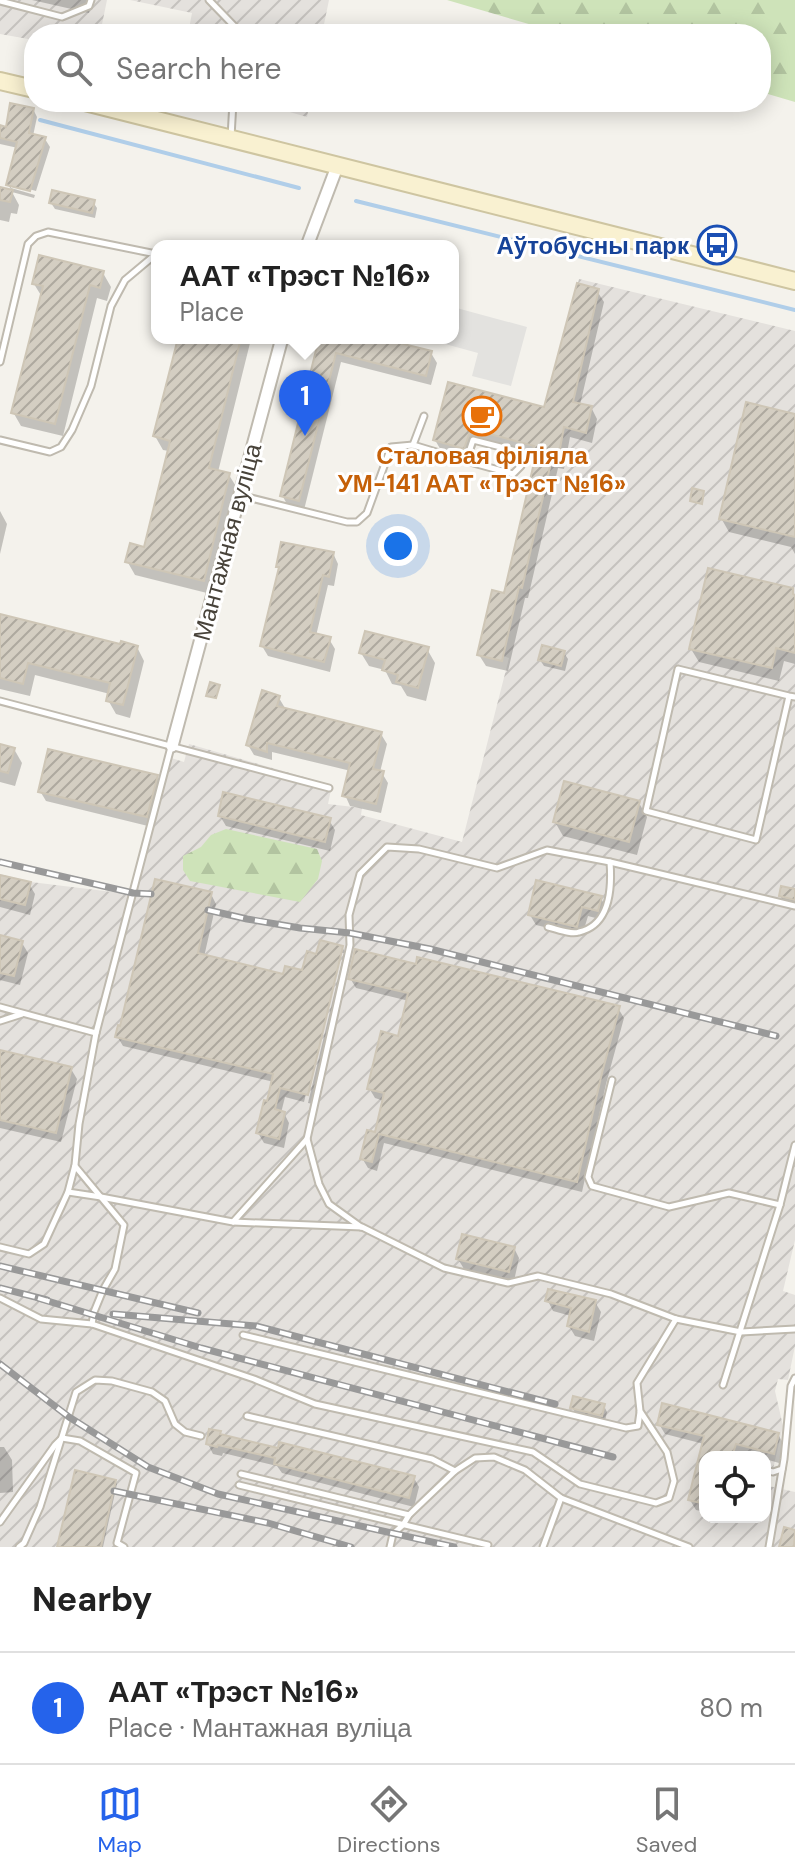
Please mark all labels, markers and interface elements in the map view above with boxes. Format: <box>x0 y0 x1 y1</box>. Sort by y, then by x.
search box <box>24 24 771 112</box>
icon: search <box>52 46 96 90</box>
text: Search here <box>116 49 282 88</box>
bus stop icon: Аўтобусны парк <box>696 224 738 266</box>
place label: Аўтобусны парк <box>496 230 690 261</box>
popup <box>151 240 459 344</box>
text: ААТ «Трэст №16» <box>179 256 431 295</box>
text: Place <box>179 295 244 329</box>
pin: 1 <box>279 370 331 436</box>
cafe icon: Сталовая філіяла УМ-141 ААТ «Трэст №16» <box>461 395 503 437</box>
street label: Мантажная вуліца <box>186 439 268 644</box>
place label: Сталовая філіяла УМ-141 ААТ «Трэст №16» <box>338 440 626 499</box>
your location <box>378 526 418 566</box>
map controls <box>699 1451 771 1523</box>
button: locate <box>699 1451 771 1523</box>
text: Nearby <box>32 1577 152 1622</box>
text: ААТ «Трэст №16» <box>108 1672 359 1711</box>
text: 1 <box>53 1691 63 1725</box>
text: 80 m <box>699 1691 763 1725</box>
text: Place · Мантажная вуліца <box>108 1711 412 1745</box>
tab: Map <box>98 1782 142 1859</box>
tab: Directions <box>337 1782 441 1859</box>
tab: Saved <box>636 1782 697 1859</box>

